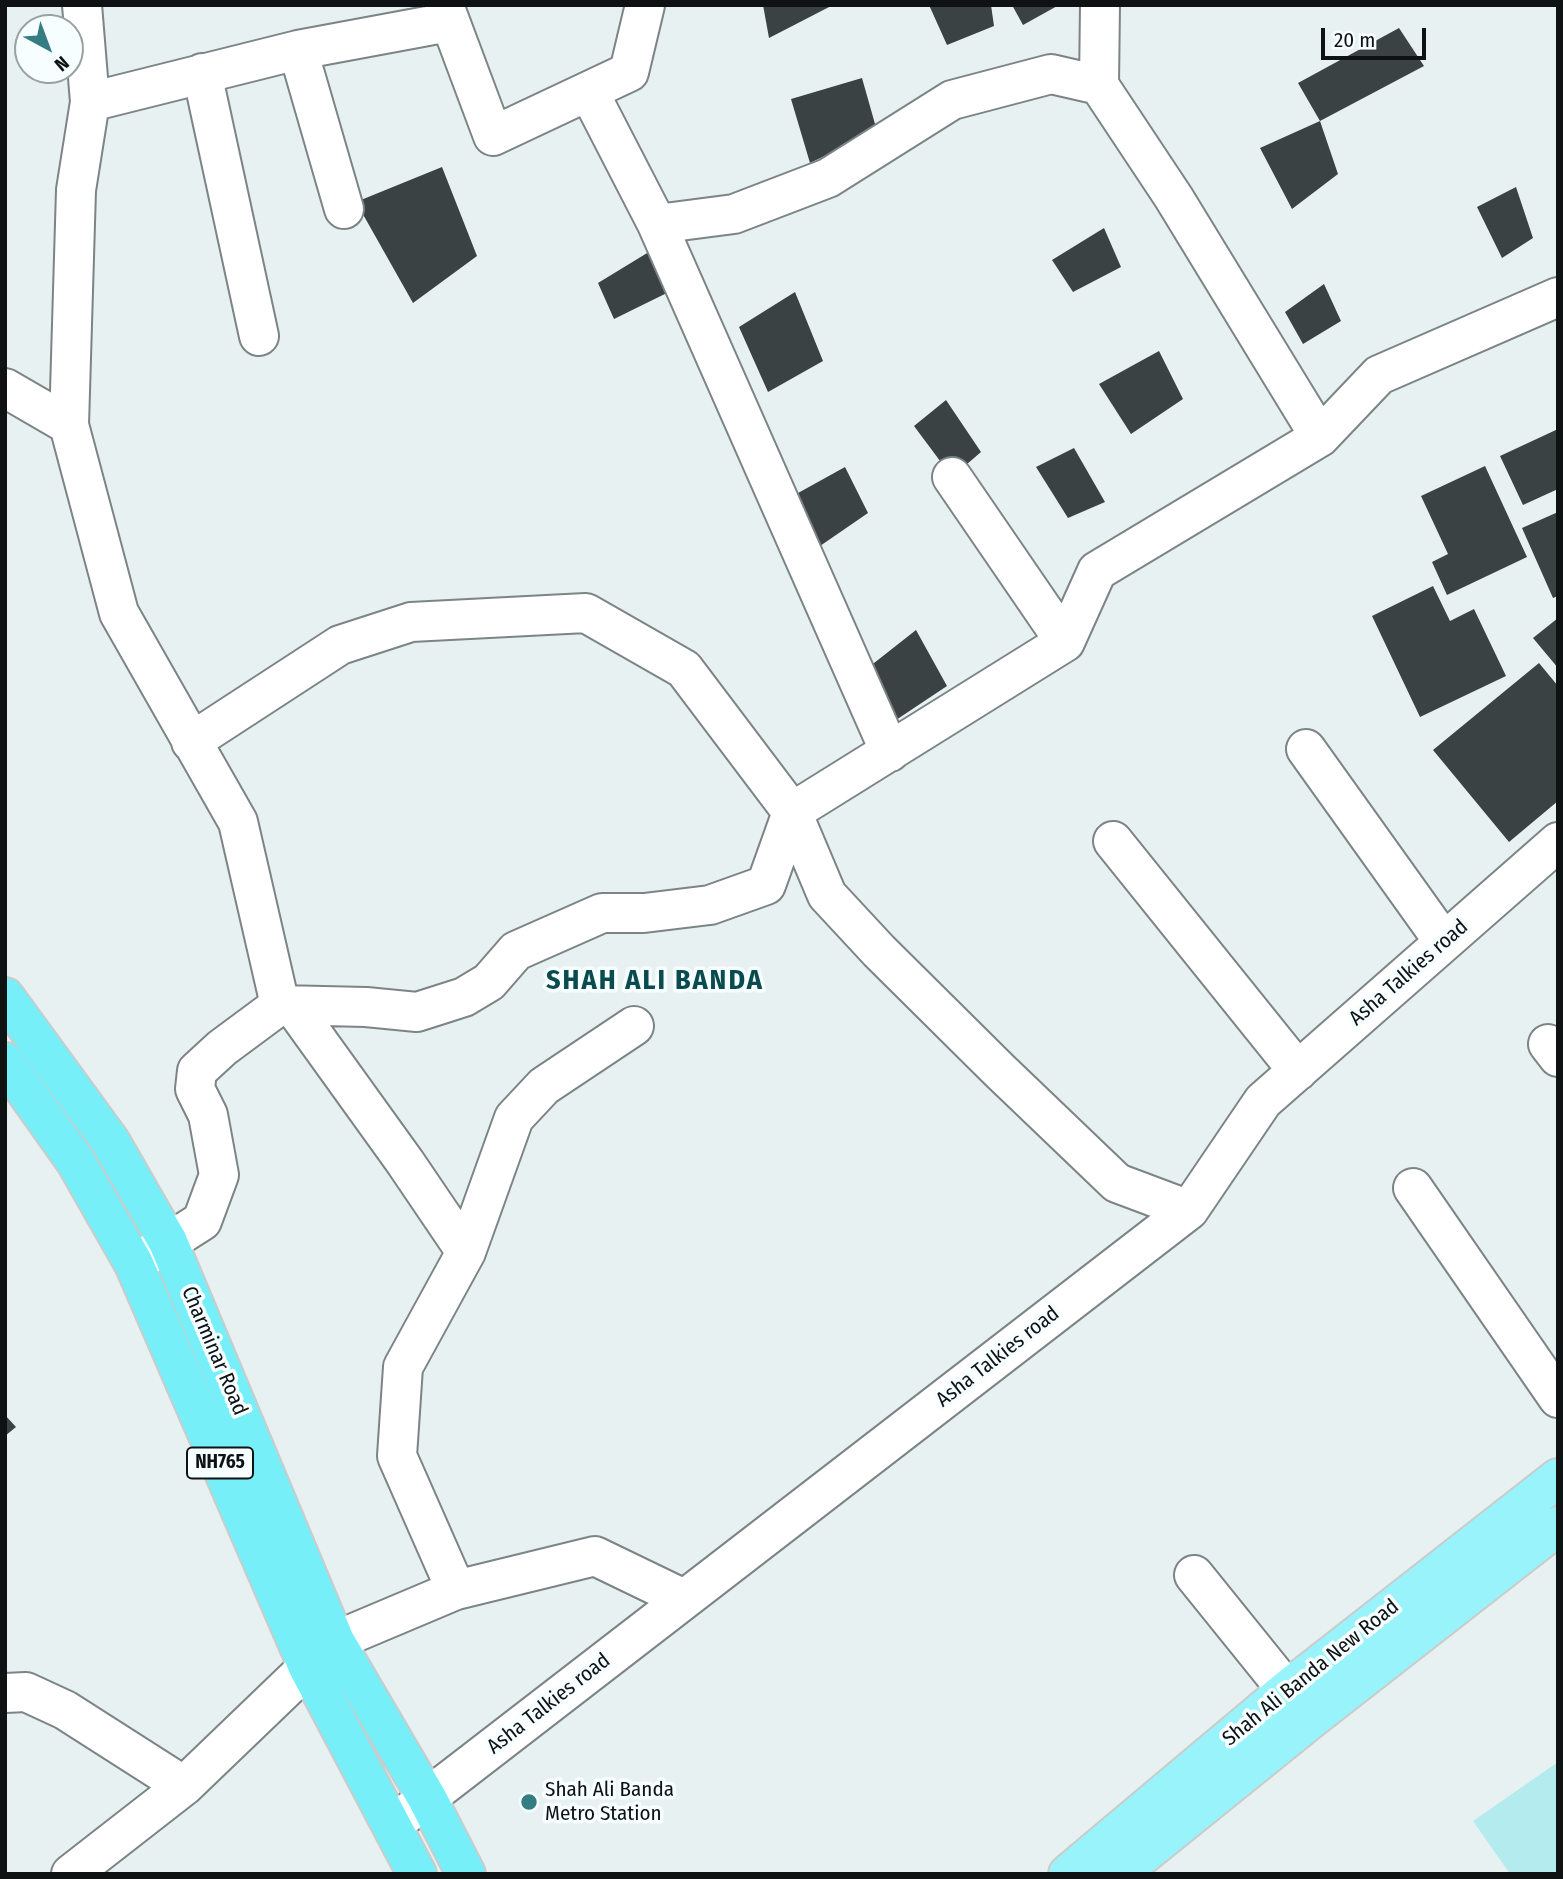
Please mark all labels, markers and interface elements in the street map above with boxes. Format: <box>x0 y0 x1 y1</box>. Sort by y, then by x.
north arrow <box>14 14 84 84</box>
scale bar <box>1325 14 1430 58</box>
text: 20 m <box>1334 27 1375 53</box>
text: N <box>50 51 74 76</box>
street label: Asha Talkies road <box>1344 915 1474 1031</box>
district label: SHAH ALI BANDA <box>548 964 762 998</box>
street label: Charminar Road <box>175 1283 253 1419</box>
street label: Asha Talkies road <box>931 1301 1065 1413</box>
road number: NH765 <box>187 1448 253 1478</box>
street label: Shah Ali Banda New Road <box>1218 1594 1404 1752</box>
street label: Asha Talkies road <box>482 1648 616 1760</box>
place label: Shah Ali Banda Metro Station <box>545 1777 674 1827</box>
marker: Shah Ali Banda Metro Station <box>519 1792 539 1812</box>

